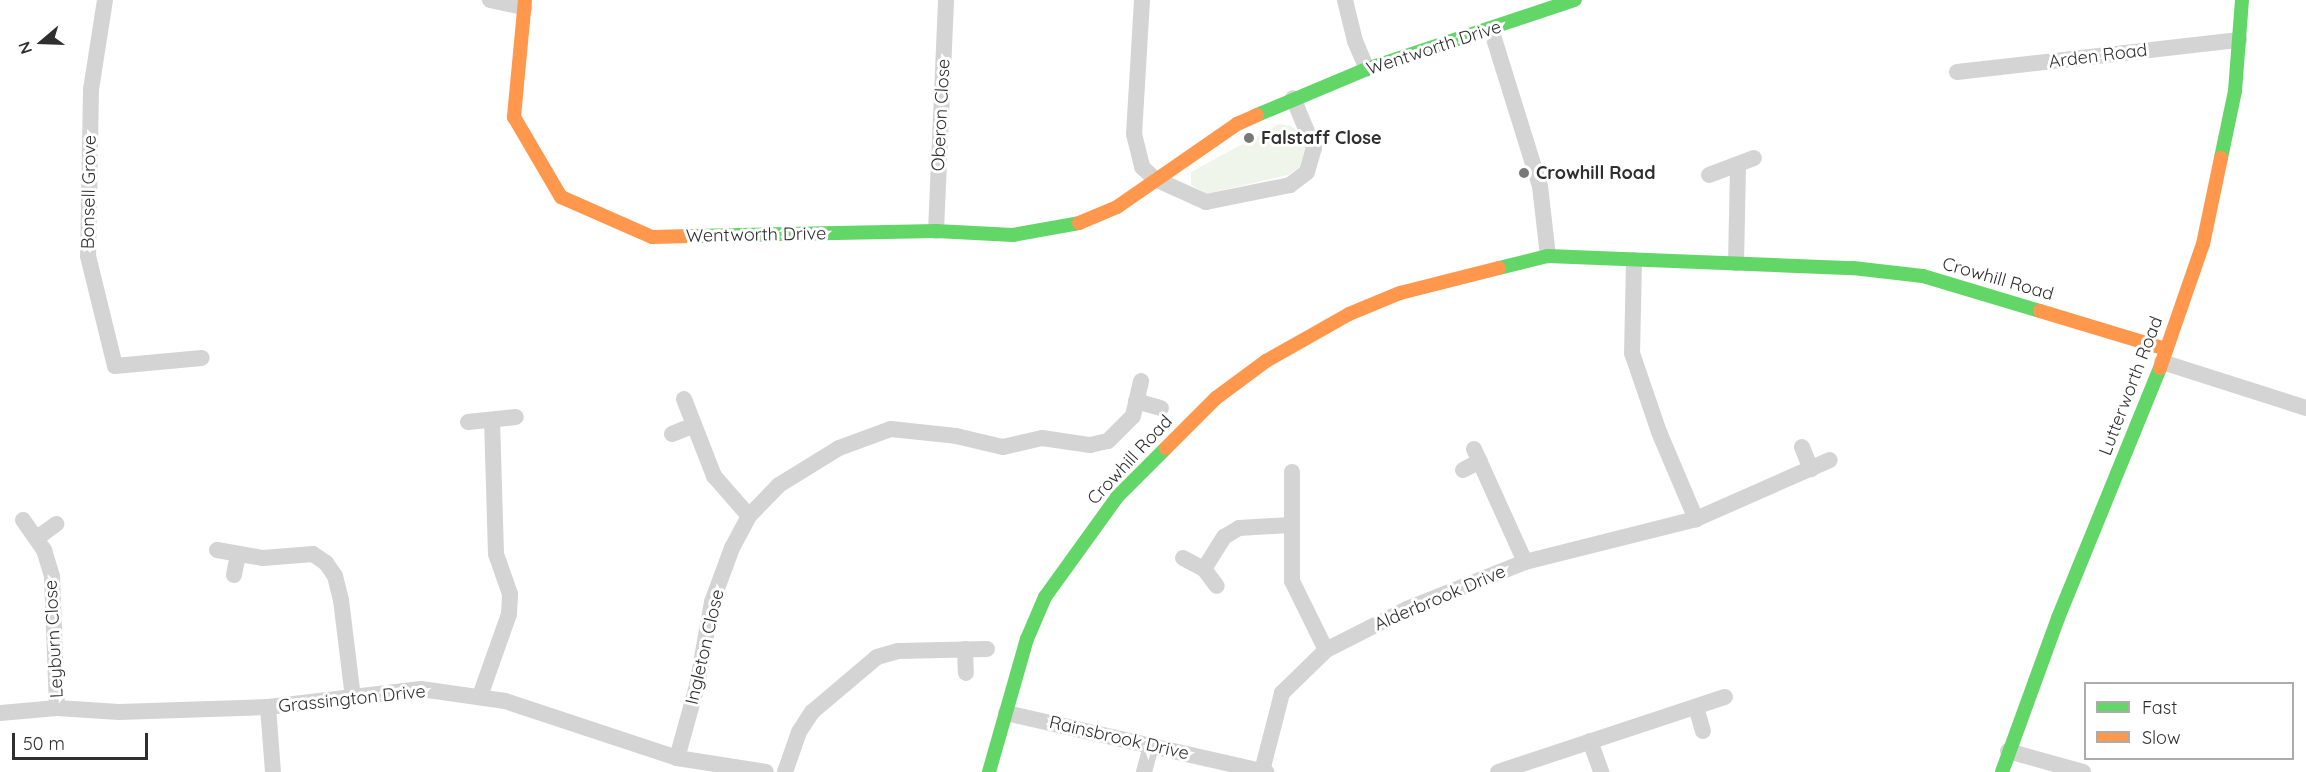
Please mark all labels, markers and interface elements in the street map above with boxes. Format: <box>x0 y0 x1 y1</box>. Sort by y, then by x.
north arrow <box>12 12 72 72</box>
street label: Wentworth Drive <box>1364 16 1504 80</box>
text: N <box>14 39 36 57</box>
street label: Arden Road <box>2047 39 2149 73</box>
street label: Oberon Close <box>927 58 955 172</box>
place label: Falstaff Close <box>1261 127 1382 149</box>
marker: Falstaff Close <box>1242 131 1256 145</box>
street label: Bonsell Grove <box>77 135 101 249</box>
place label: Crowhill Road <box>1536 162 1655 184</box>
marker: Crowhill Road <box>1517 166 1531 180</box>
street label: Wentworth Drive <box>686 223 826 247</box>
street label: Crowhill Road <box>1940 253 2056 305</box>
street label: Lutterworth Road <box>2095 313 2167 459</box>
street label: Crowhill Road <box>1083 411 1177 509</box>
street label: Alderbrook Drive <box>1371 561 1509 635</box>
street label: Leyburn Close <box>40 579 68 699</box>
street label: Ingleton Close <box>681 587 729 707</box>
street label: Grassington Drive <box>277 681 427 717</box>
legend <box>2084 682 2294 760</box>
text: Fast <box>2142 696 2177 719</box>
street label: Rainsbrook Drive <box>1047 711 1191 765</box>
scale bar <box>15 721 152 759</box>
text: Slow <box>2142 726 2180 749</box>
text: 50 m <box>23 732 65 755</box>

